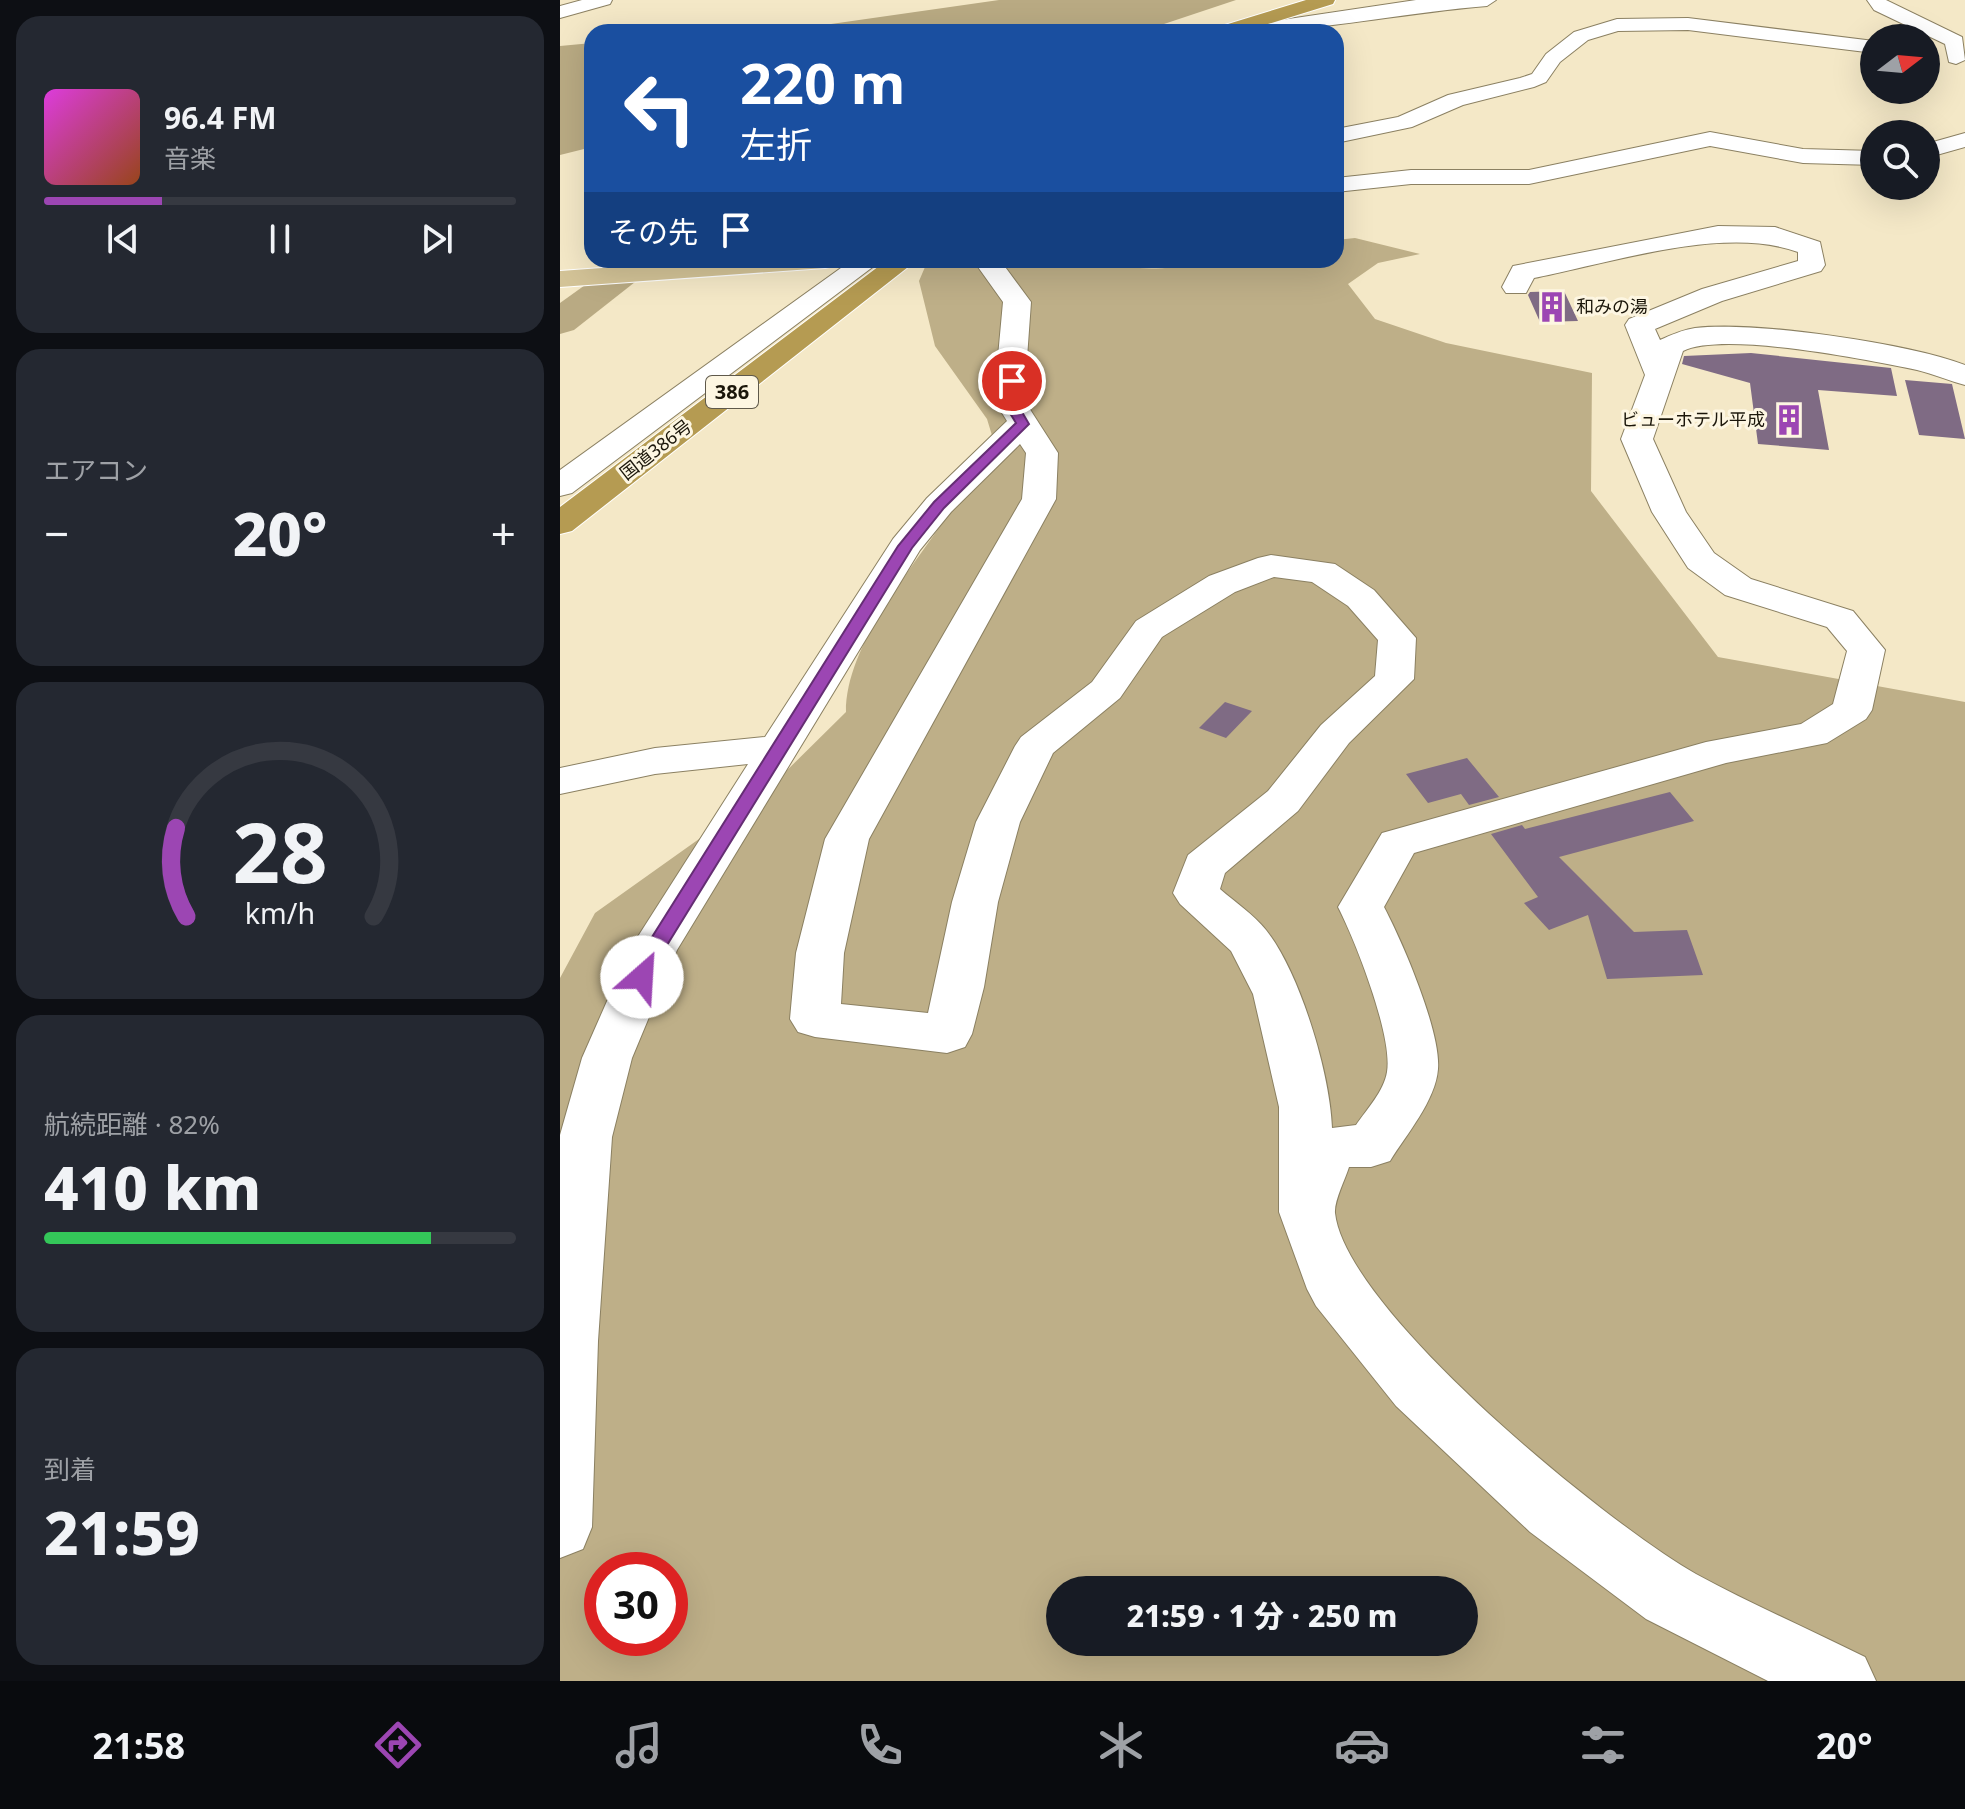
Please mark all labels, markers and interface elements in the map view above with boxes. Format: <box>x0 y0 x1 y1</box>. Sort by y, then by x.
north arrow <box>1860 24 1940 104</box>
map controls <box>1860 24 1940 200</box>
text: 220 m <box>740 44 905 120</box>
icon: left <box>608 56 712 160</box>
text: 96.4 FM <box>164 97 276 138</box>
text: 左折 <box>740 120 812 169</box>
button: search <box>1860 120 1940 200</box>
text: 音楽 <box>164 140 216 176</box>
icon: arrive <box>714 208 758 252</box>
text: その先 <box>608 211 698 252</box>
icon: previous <box>101 217 145 261</box>
icon: pause <box>258 217 302 261</box>
icon: next <box>415 217 459 261</box>
building icon: 和みの湯 <box>1535 290 1569 324</box>
place label: 和みの湯 <box>1576 294 1648 318</box>
pin <box>978 347 1046 415</box>
icon: arrive <box>990 359 1034 403</box>
road number: 386 <box>706 376 758 408</box>
building icon: ビューホテル平成 <box>1772 403 1806 437</box>
place label: ビューホテル平成 <box>1621 407 1765 431</box>
street label: 国道386号 <box>615 414 696 485</box>
text: エアコン <box>44 452 148 488</box>
text: 20° <box>233 492 327 574</box>
text: − <box>44 503 69 563</box>
text: + <box>491 503 516 563</box>
text: 28 <box>232 793 328 906</box>
text: km/h <box>245 893 315 932</box>
position arrow <box>600 935 684 1019</box>
text: 航続距離 · 82% <box>44 1106 220 1142</box>
text: 410 km <box>44 1146 261 1228</box>
text: 到着 <box>44 1451 96 1487</box>
text: 21:59 <box>44 1491 200 1573</box>
speed limit sign: 30 <box>584 1552 688 1656</box>
text: 21:59 · 1 分 · 250 m <box>1127 1595 1397 1636</box>
icon: directions <box>370 1717 426 1773</box>
icon: music <box>611 1717 667 1773</box>
icon: phone <box>852 1717 908 1773</box>
icon: climate <box>1093 1717 1149 1773</box>
icon: car <box>1334 1717 1390 1773</box>
icon: filters <box>1575 1717 1631 1773</box>
text: 21:58 <box>93 1721 185 1770</box>
text: 20° <box>1816 1721 1872 1770</box>

